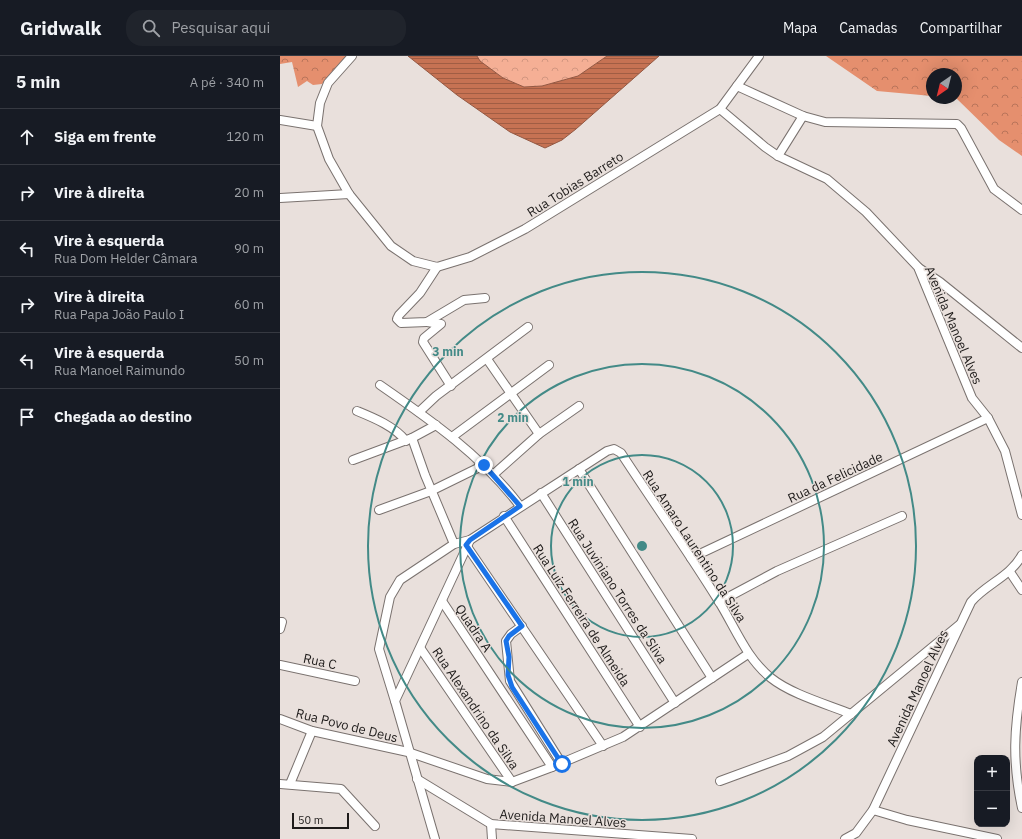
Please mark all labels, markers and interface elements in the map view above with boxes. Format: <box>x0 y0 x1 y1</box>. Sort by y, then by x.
search box <box>126 10 406 46</box>
text: Gridwalk <box>20 16 102 40</box>
icon: search <box>140 17 162 39</box>
text: Pesquisar aqui <box>172 18 270 37</box>
text: Mapa <box>783 19 817 37</box>
text: Camadas <box>839 19 898 37</box>
text: Compartilhar <box>920 19 1002 37</box>
north arrow <box>926 68 962 104</box>
text: 5 min <box>16 71 60 93</box>
text: A pé · 340 m <box>190 74 264 91</box>
icon: ahead <box>16 126 38 148</box>
text: Siga em frente <box>54 127 156 146</box>
text: 120 m <box>226 128 264 145</box>
street label: Rua Tobias Barreto <box>524 148 627 221</box>
icon: right <box>16 182 38 204</box>
text: Vire à direita <box>54 183 144 202</box>
text: 20 m <box>234 184 264 201</box>
text: Vire à esquerda <box>54 231 164 250</box>
icon: left <box>16 238 38 260</box>
text: 90 m <box>234 240 264 257</box>
text: Rua Dom Helder Câmara <box>54 250 197 267</box>
street label: Avenida Manoel Alves <box>921 263 986 387</box>
text: Vire à direita <box>54 287 144 306</box>
icon: right <box>16 294 38 316</box>
text: 60 m <box>234 296 264 313</box>
text: Rua Papa João Paulo I <box>54 306 184 323</box>
text: Vire à esquerda <box>54 343 164 362</box>
text: 3 min <box>432 344 464 359</box>
icon: left <box>16 350 38 372</box>
text: 50 m <box>234 352 264 369</box>
text: Rua Manoel Raimundo <box>54 362 185 379</box>
icon: arrive <box>16 406 38 428</box>
text: Chegada ao destino <box>54 407 192 426</box>
text: 2 min <box>497 410 529 425</box>
street label: Rua da Felicidade <box>785 448 886 507</box>
route end <box>475 456 493 474</box>
street label: Rua Amaro Laurentino da Silva <box>639 467 750 626</box>
text: 1 min <box>562 474 594 489</box>
street label: Rua Juviniano Torres da Sliva <box>564 515 671 667</box>
centre of rings <box>635 539 649 553</box>
street label: Rua Luiz Ferreira de Almeida <box>529 541 634 690</box>
street label: Quadra A <box>451 601 496 656</box>
street label: Avenida Manoel Alves <box>883 627 952 749</box>
street label: Rua Alexandrino da Silva <box>428 644 523 773</box>
street label: Rua C <box>302 650 338 673</box>
street label: Rua Povo de Deus <box>294 705 400 746</box>
route start <box>553 755 571 773</box>
map controls <box>974 755 1010 827</box>
button: + <box>974 755 1010 791</box>
button: − <box>974 791 1010 827</box>
street label: Avenida Manoel Alves <box>499 806 627 831</box>
scale bar <box>292 811 349 830</box>
text: 50 m <box>298 813 323 827</box>

